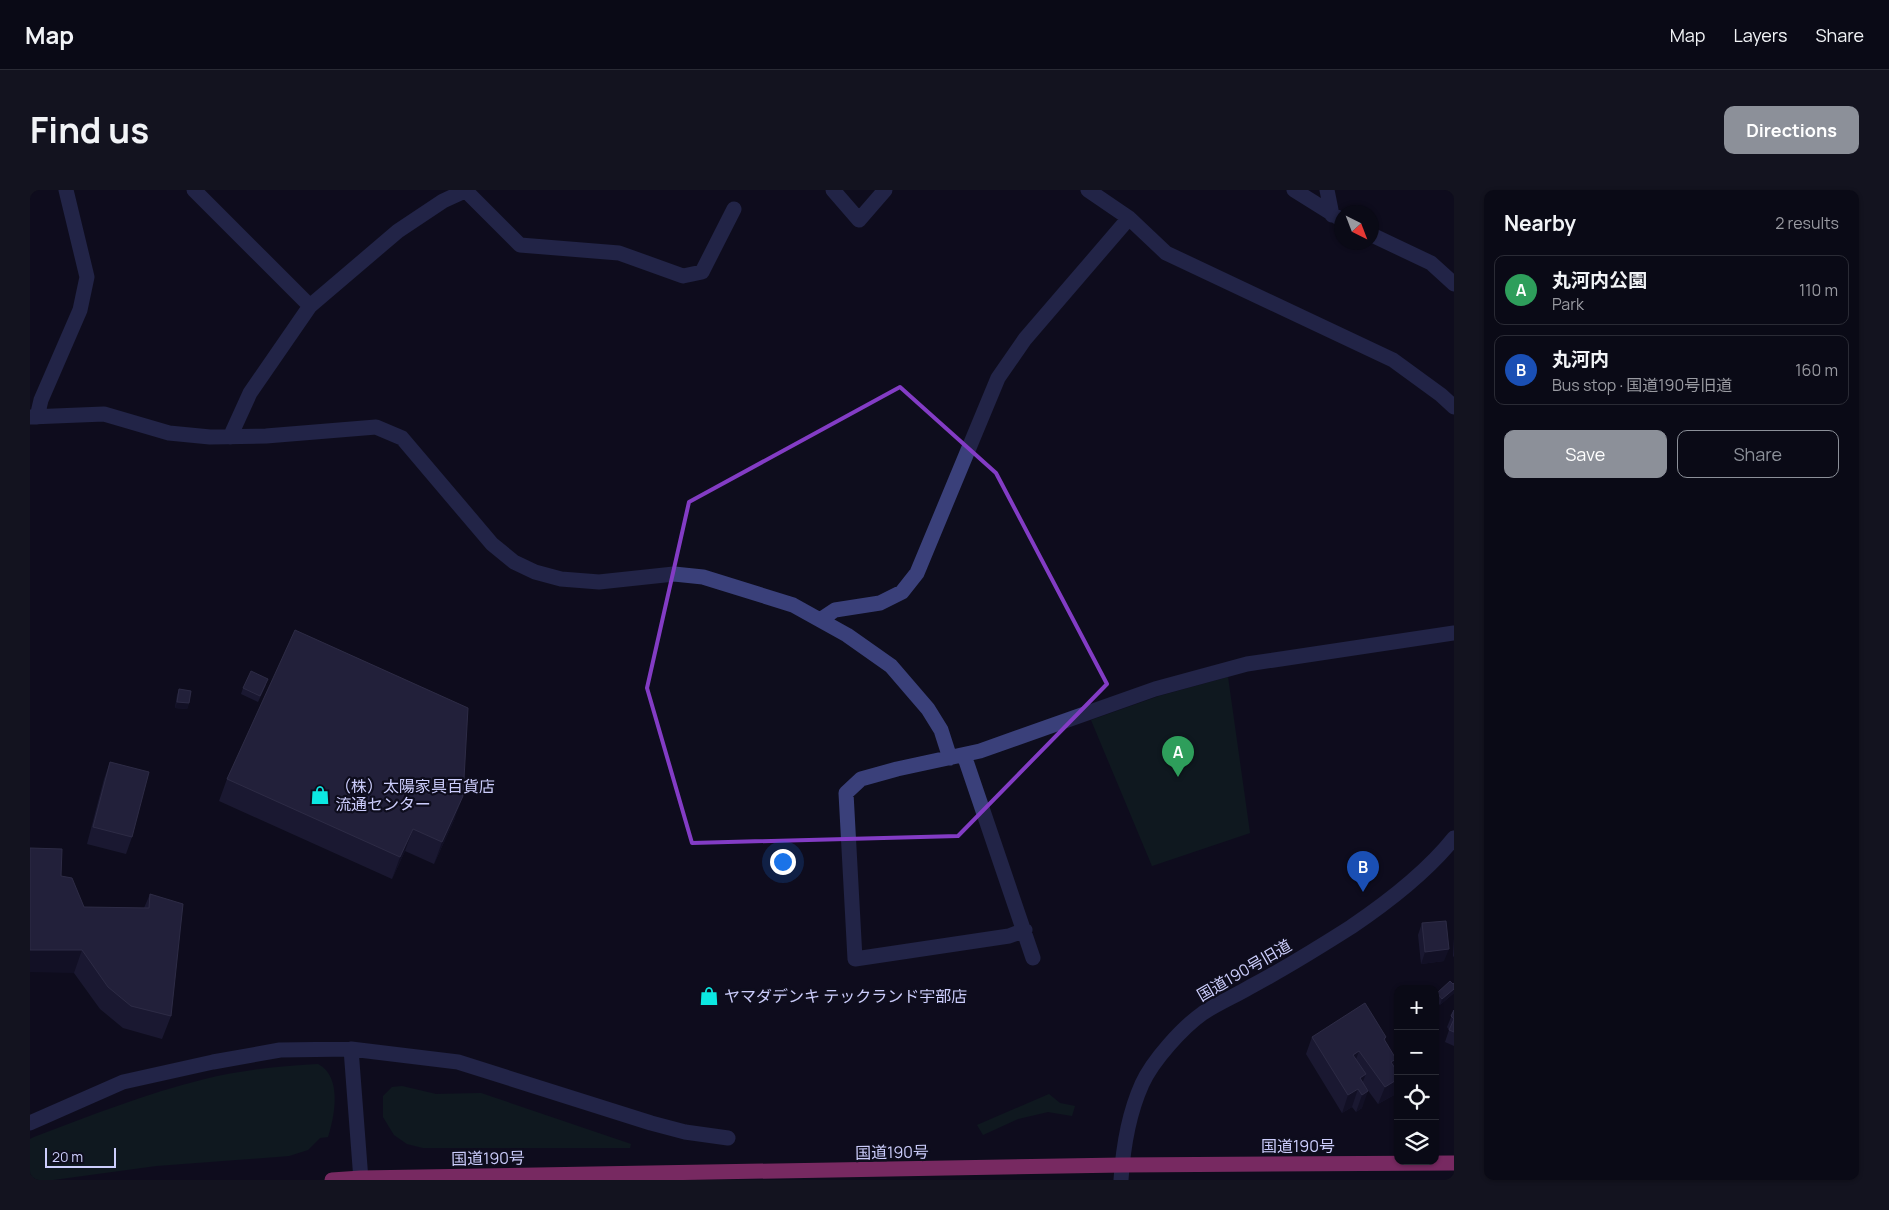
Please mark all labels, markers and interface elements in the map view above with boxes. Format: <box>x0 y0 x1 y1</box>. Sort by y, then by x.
text: Map <box>25 18 74 51</box>
text: Map <box>1670 23 1705 47</box>
text: Layers <box>1733 23 1787 47</box>
text: Share <box>1815 23 1864 47</box>
text: Find us <box>30 106 149 154</box>
button: Directions <box>1724 106 1859 154</box>
north arrow <box>1334 205 1379 250</box>
text: Nearby <box>1504 209 1576 237</box>
text: 2 results <box>1775 212 1839 234</box>
text: 丸河内公園 <box>1552 267 1647 293</box>
text: A <box>1516 279 1526 301</box>
text: 110 m <box>1799 279 1838 301</box>
text: Park <box>1552 293 1584 315</box>
text: 丸河内 <box>1552 346 1609 372</box>
text: B <box>1516 359 1526 381</box>
text: 160 m <box>1795 359 1838 381</box>
text: Bus stop · 国道190号旧道 <box>1552 374 1732 396</box>
button: Save <box>1504 430 1667 478</box>
button: Share <box>1677 430 1839 478</box>
pin: A <box>1162 736 1194 777</box>
place label: （株）太陽家具百貨店 流通センター <box>335 775 495 815</box>
shop icon: （株）太陽家具百貨店 流通センター <box>309 784 331 806</box>
your location <box>770 849 796 875</box>
pin: B <box>1347 851 1379 892</box>
street label: 国道190号旧道 <box>1193 934 1295 1006</box>
shop icon: ヤマダデンキ テックランド宇部店 <box>698 985 720 1007</box>
place label: ヤマダデンキ テックランド宇部店 <box>724 985 967 1007</box>
map controls <box>1394 985 1439 1165</box>
button: + <box>1394 985 1439 1030</box>
button: − <box>1394 1030 1439 1075</box>
button: locate <box>1394 1075 1439 1120</box>
button: layers <box>1394 1120 1439 1165</box>
street label: 国道190号 <box>1261 1135 1335 1157</box>
street label: 国道190号 <box>855 1140 929 1164</box>
scale bar <box>45 1145 116 1168</box>
street label: 国道190号 <box>451 1146 525 1170</box>
text: 20 m <box>52 1147 83 1166</box>

